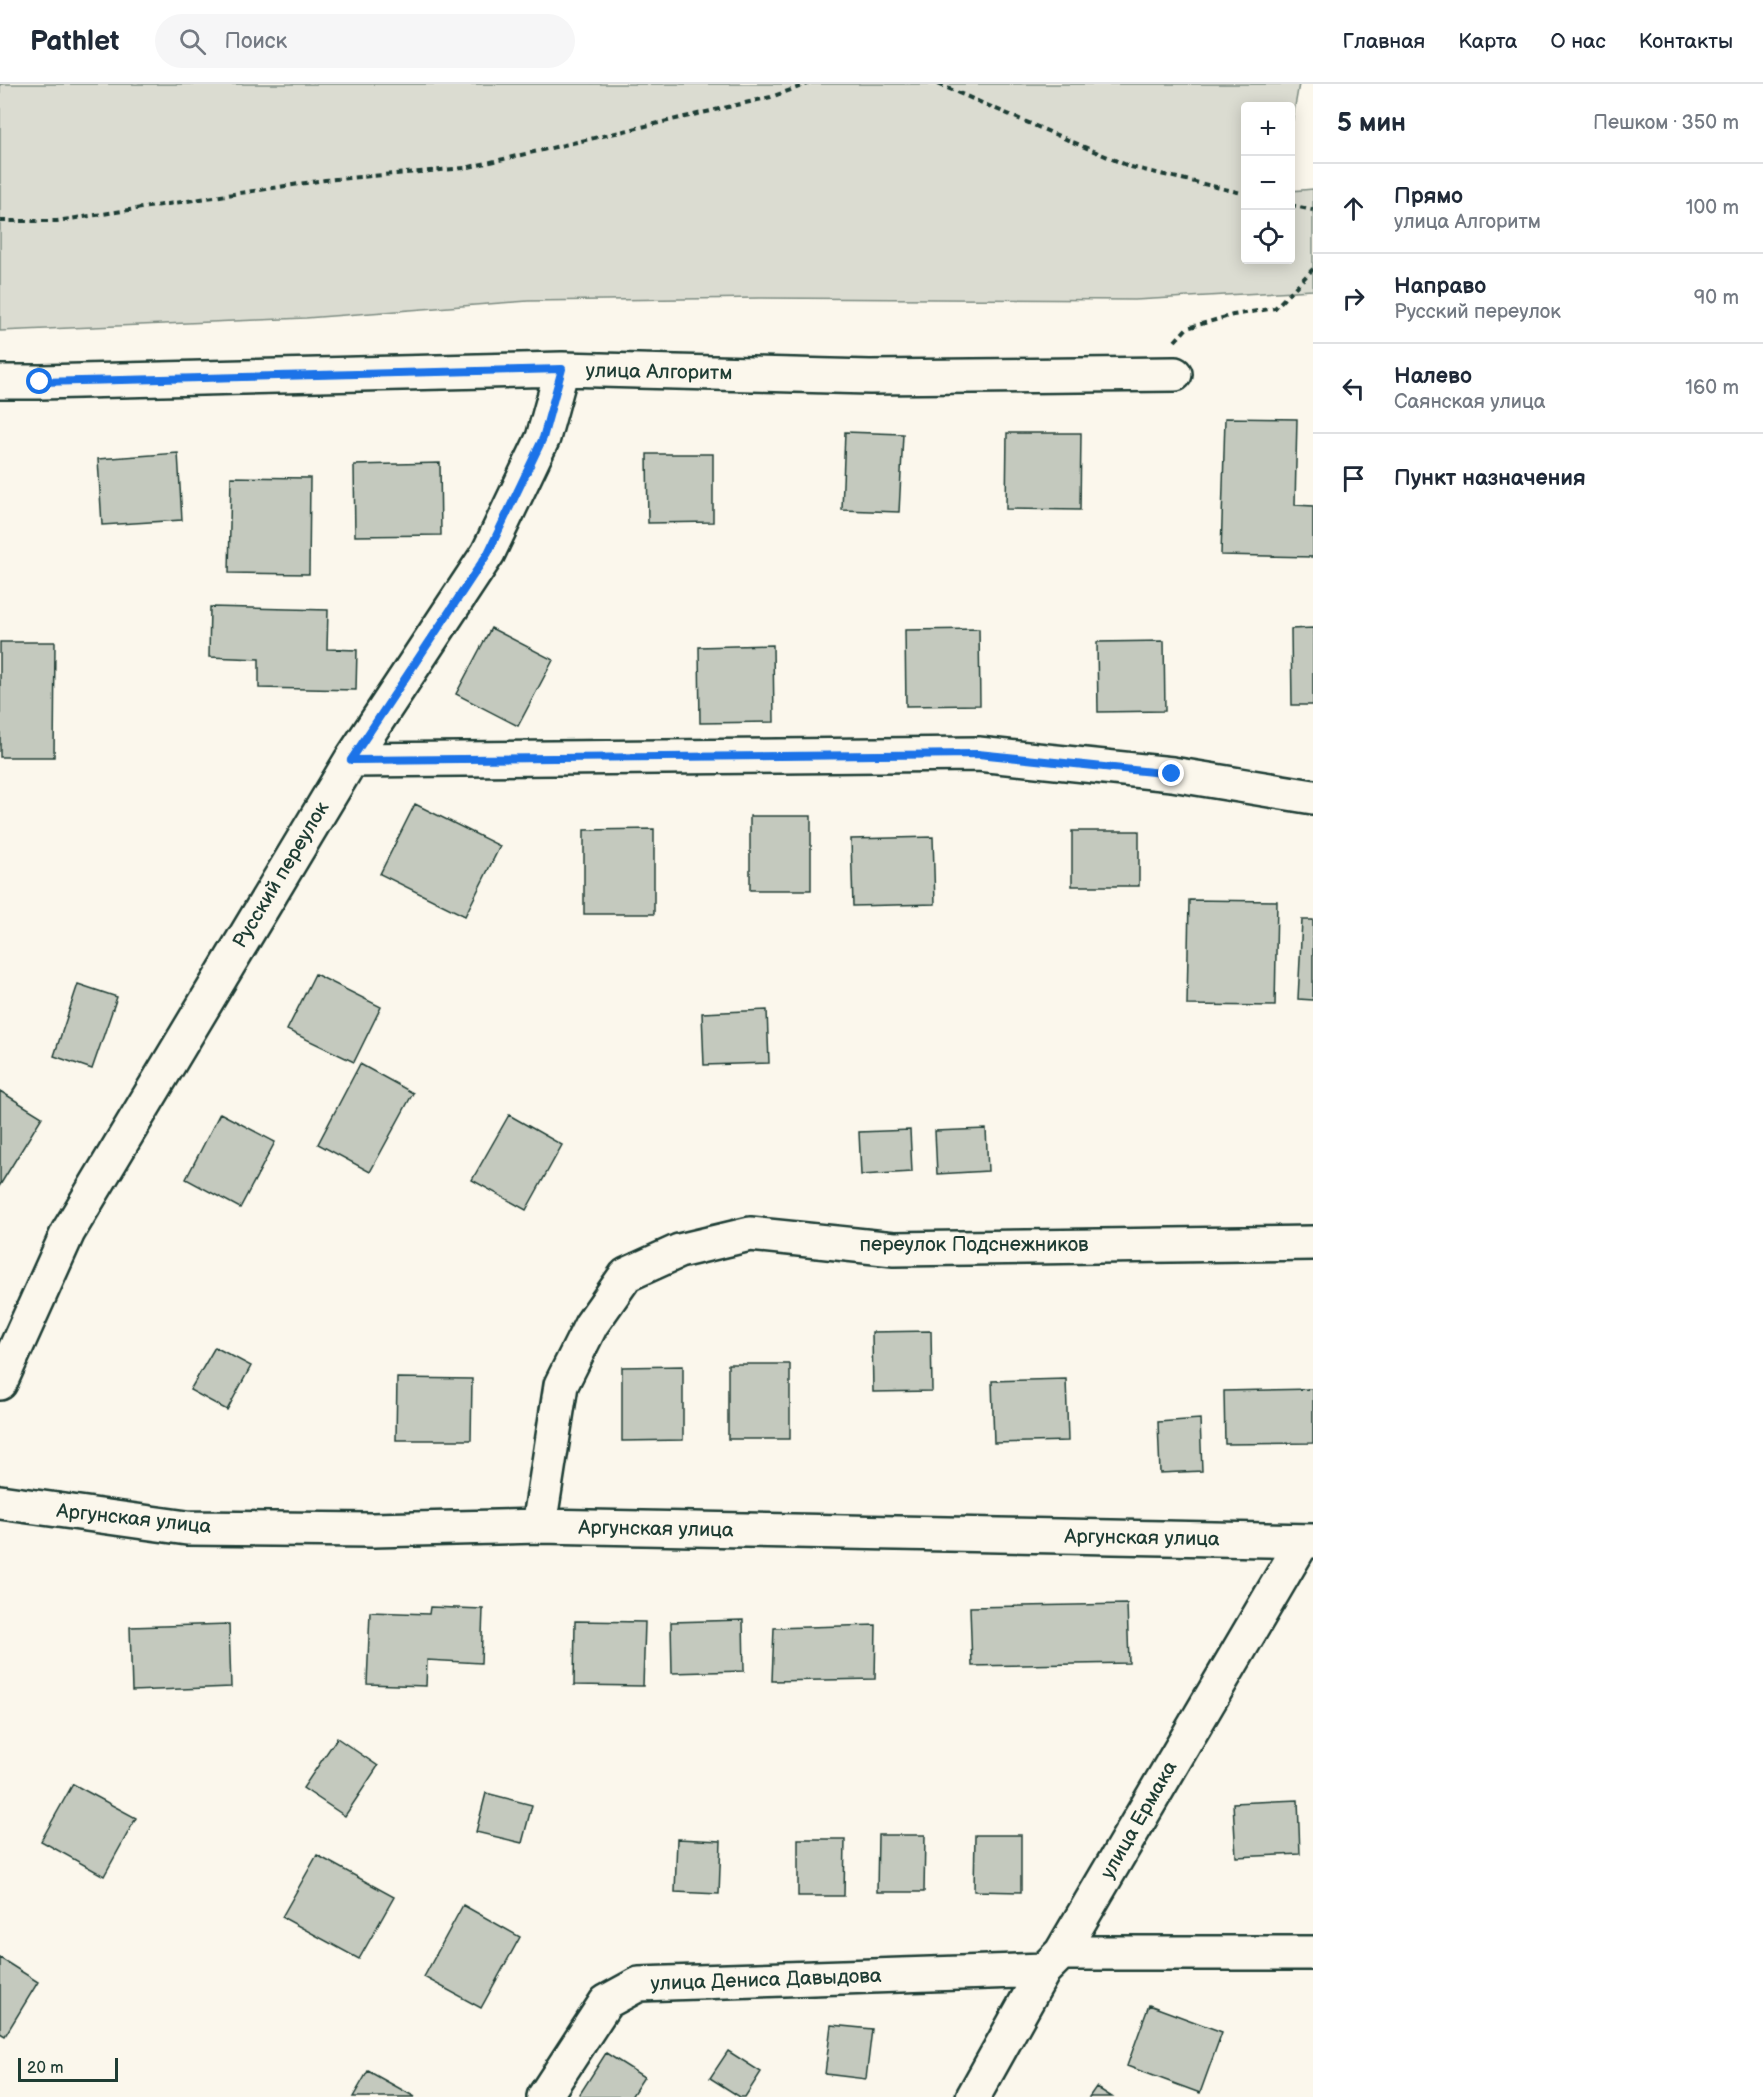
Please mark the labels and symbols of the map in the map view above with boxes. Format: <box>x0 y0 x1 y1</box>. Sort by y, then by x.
street label: улица Алгоритм <box>585 359 733 385</box>
route start <box>26 368 52 394</box>
route end <box>1158 760 1184 786</box>
street label: Русский переулок <box>228 797 334 953</box>
street label: переулок Подснежников <box>859 1233 1089 1257</box>
street label: Аргунская улица <box>54 1499 213 1539</box>
street label: Аргунская улица <box>577 1516 734 1542</box>
street label: Аргунская улица <box>1063 1525 1220 1551</box>
street label: улица Ермака <box>1096 1757 1183 1883</box>
street label: улица Дениса Давыдова <box>650 1964 882 1996</box>
scale bar <box>18 2055 118 2082</box>

